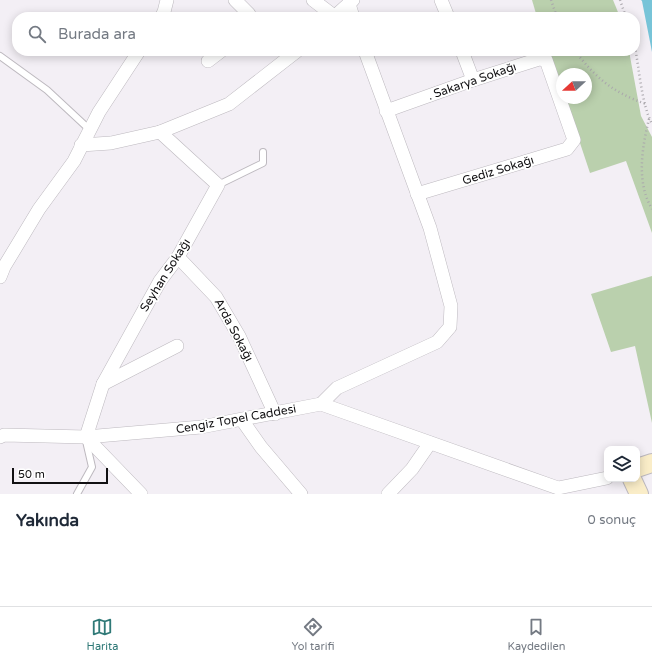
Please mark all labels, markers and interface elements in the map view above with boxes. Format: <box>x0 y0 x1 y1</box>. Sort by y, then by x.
search box <box>12 12 640 56</box>
icon: search <box>26 23 48 45</box>
text: Burada ara <box>58 25 136 43</box>
street label: . Sakarya Sokağı <box>426 59 518 103</box>
north arrow <box>556 68 592 104</box>
street label: Gediz Sokağı <box>461 152 535 188</box>
street label: Seyhan Sokağı <box>137 236 193 314</box>
street label: Arda Sokağı <box>212 296 256 364</box>
street label: Cengiz Topel Caddesi <box>175 402 297 436</box>
map controls <box>604 446 640 482</box>
button: layers <box>604 446 640 482</box>
scale bar <box>12 466 108 485</box>
text: 50 m <box>18 468 45 481</box>
text: Yakında <box>16 510 79 531</box>
text: 0 sonuç <box>588 512 636 528</box>
tab: Harita <box>87 616 118 653</box>
tab: Yol tarifi <box>292 616 334 653</box>
tab: Kaydedilen <box>508 616 565 653</box>

